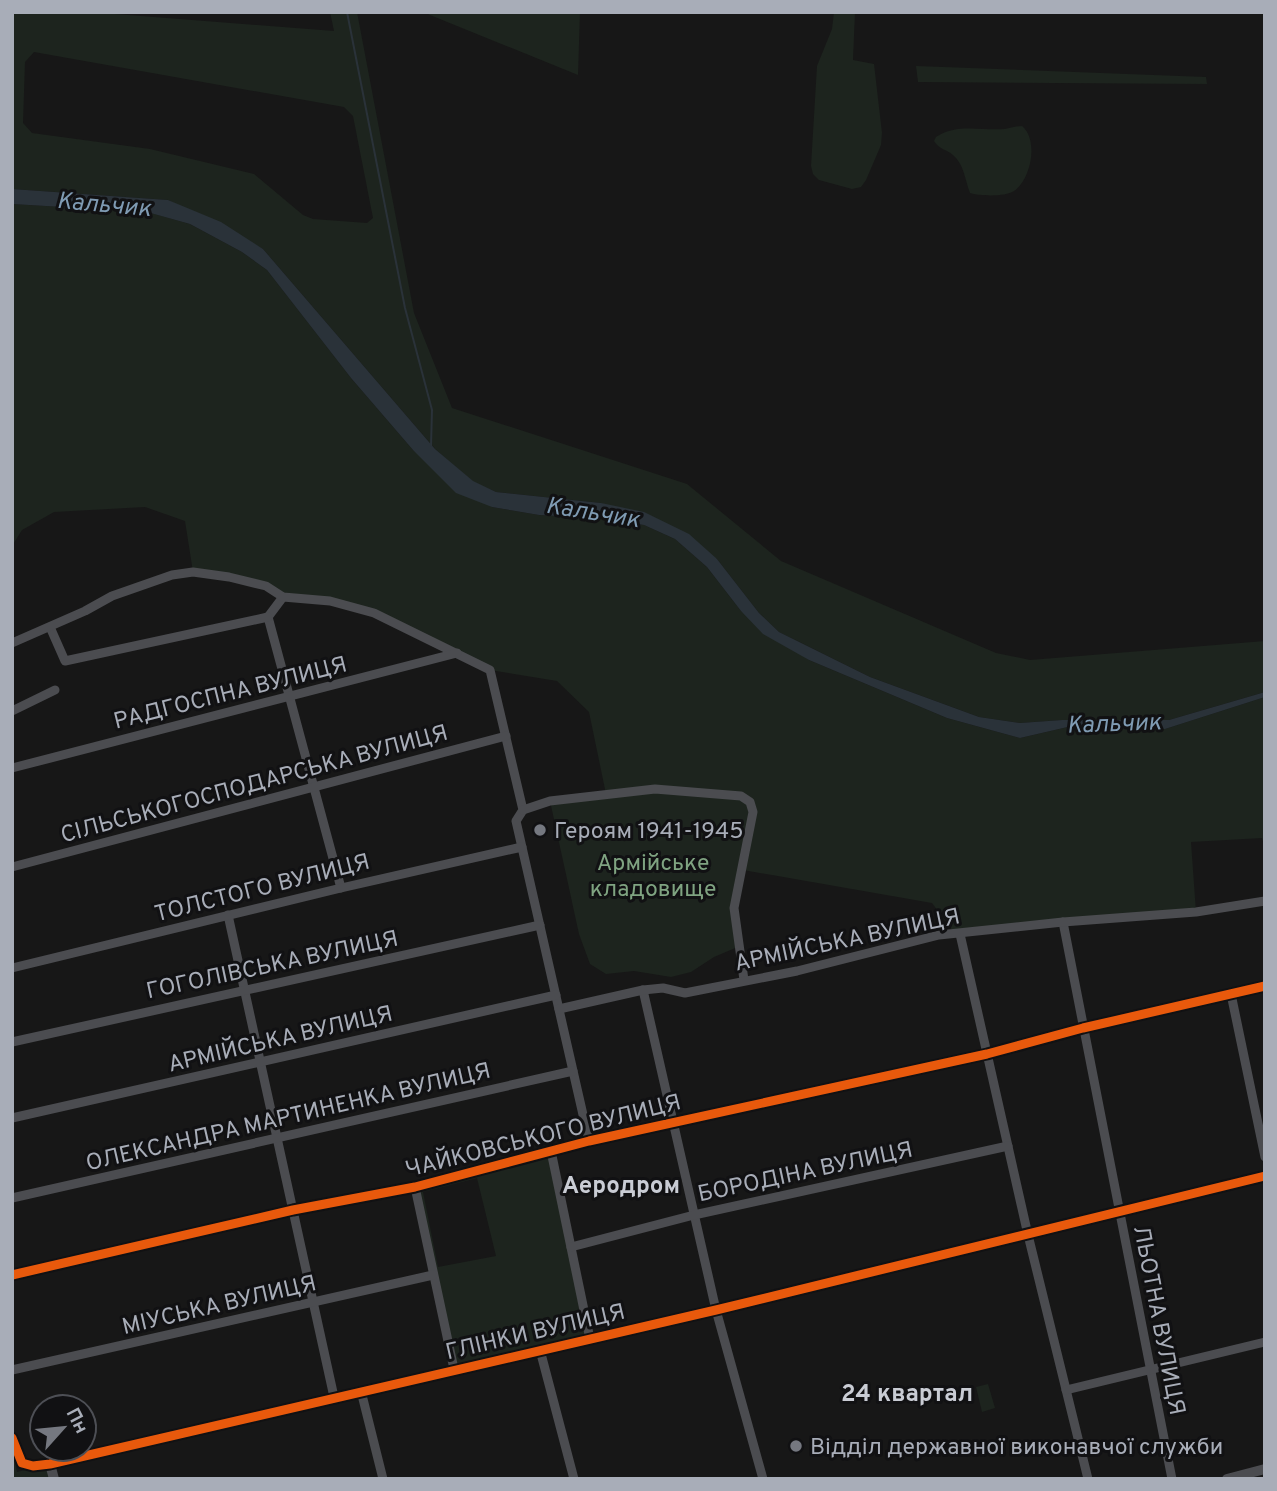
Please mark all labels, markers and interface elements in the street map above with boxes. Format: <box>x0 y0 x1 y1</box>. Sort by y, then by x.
water label: Кальчик <box>55 187 153 225</box>
water label: Кальчик <box>544 492 642 536</box>
street label: РАДГОСПНА ВУЛИЦЯ <box>111 651 350 737</box>
water label: Кальчик <box>1066 708 1162 742</box>
street label: СІЛЬСЬКОГОСПОДАРСЬКА ВУЛИЦЯ <box>58 720 452 851</box>
place label: Героям 1941-1945 <box>554 818 744 847</box>
marker: Героям 1941-1945 <box>532 822 548 838</box>
street label: ТОЛСТОГО ВУЛИЦЯ <box>152 849 373 930</box>
park label: Армійське кладовище <box>590 850 716 905</box>
street label: АРМІЙСЬКА ВУЛИЦЯ <box>732 901 963 980</box>
street label: ГОГОЛІВСЬКА ВУЛИЦЯ <box>144 926 401 1007</box>
street label: АРМІЙСЬКА ВУЛИЦЯ <box>165 999 396 1080</box>
street label: ОЛЕКСАНДРА МАРТИНЕНКА ВУЛИЦЯ <box>83 1058 494 1179</box>
street label: ЧАЙКОВСЬКОГО ВУЛИЦЯ <box>402 1087 685 1186</box>
street label: БОРОДІНА ВУЛИЦЯ <box>695 1136 916 1210</box>
district label: Аеродром <box>562 1172 680 1202</box>
street label: ЛЬОТНА ВУЛИЦЯ <box>1125 1223 1190 1418</box>
street label: МІУСЬКА ВУЛИЦЯ <box>120 1270 320 1343</box>
street label: ГЛІНКИ ВУЛИЦЯ <box>443 1299 628 1368</box>
district label: 24 квартал <box>841 1380 973 1410</box>
north arrow <box>28 1393 98 1463</box>
text: Пн <box>60 1404 93 1438</box>
place label: Відділ державної виконавчої служби <box>810 1434 1223 1463</box>
marker: Відділ державної виконавчої служби <box>788 1438 804 1454</box>

